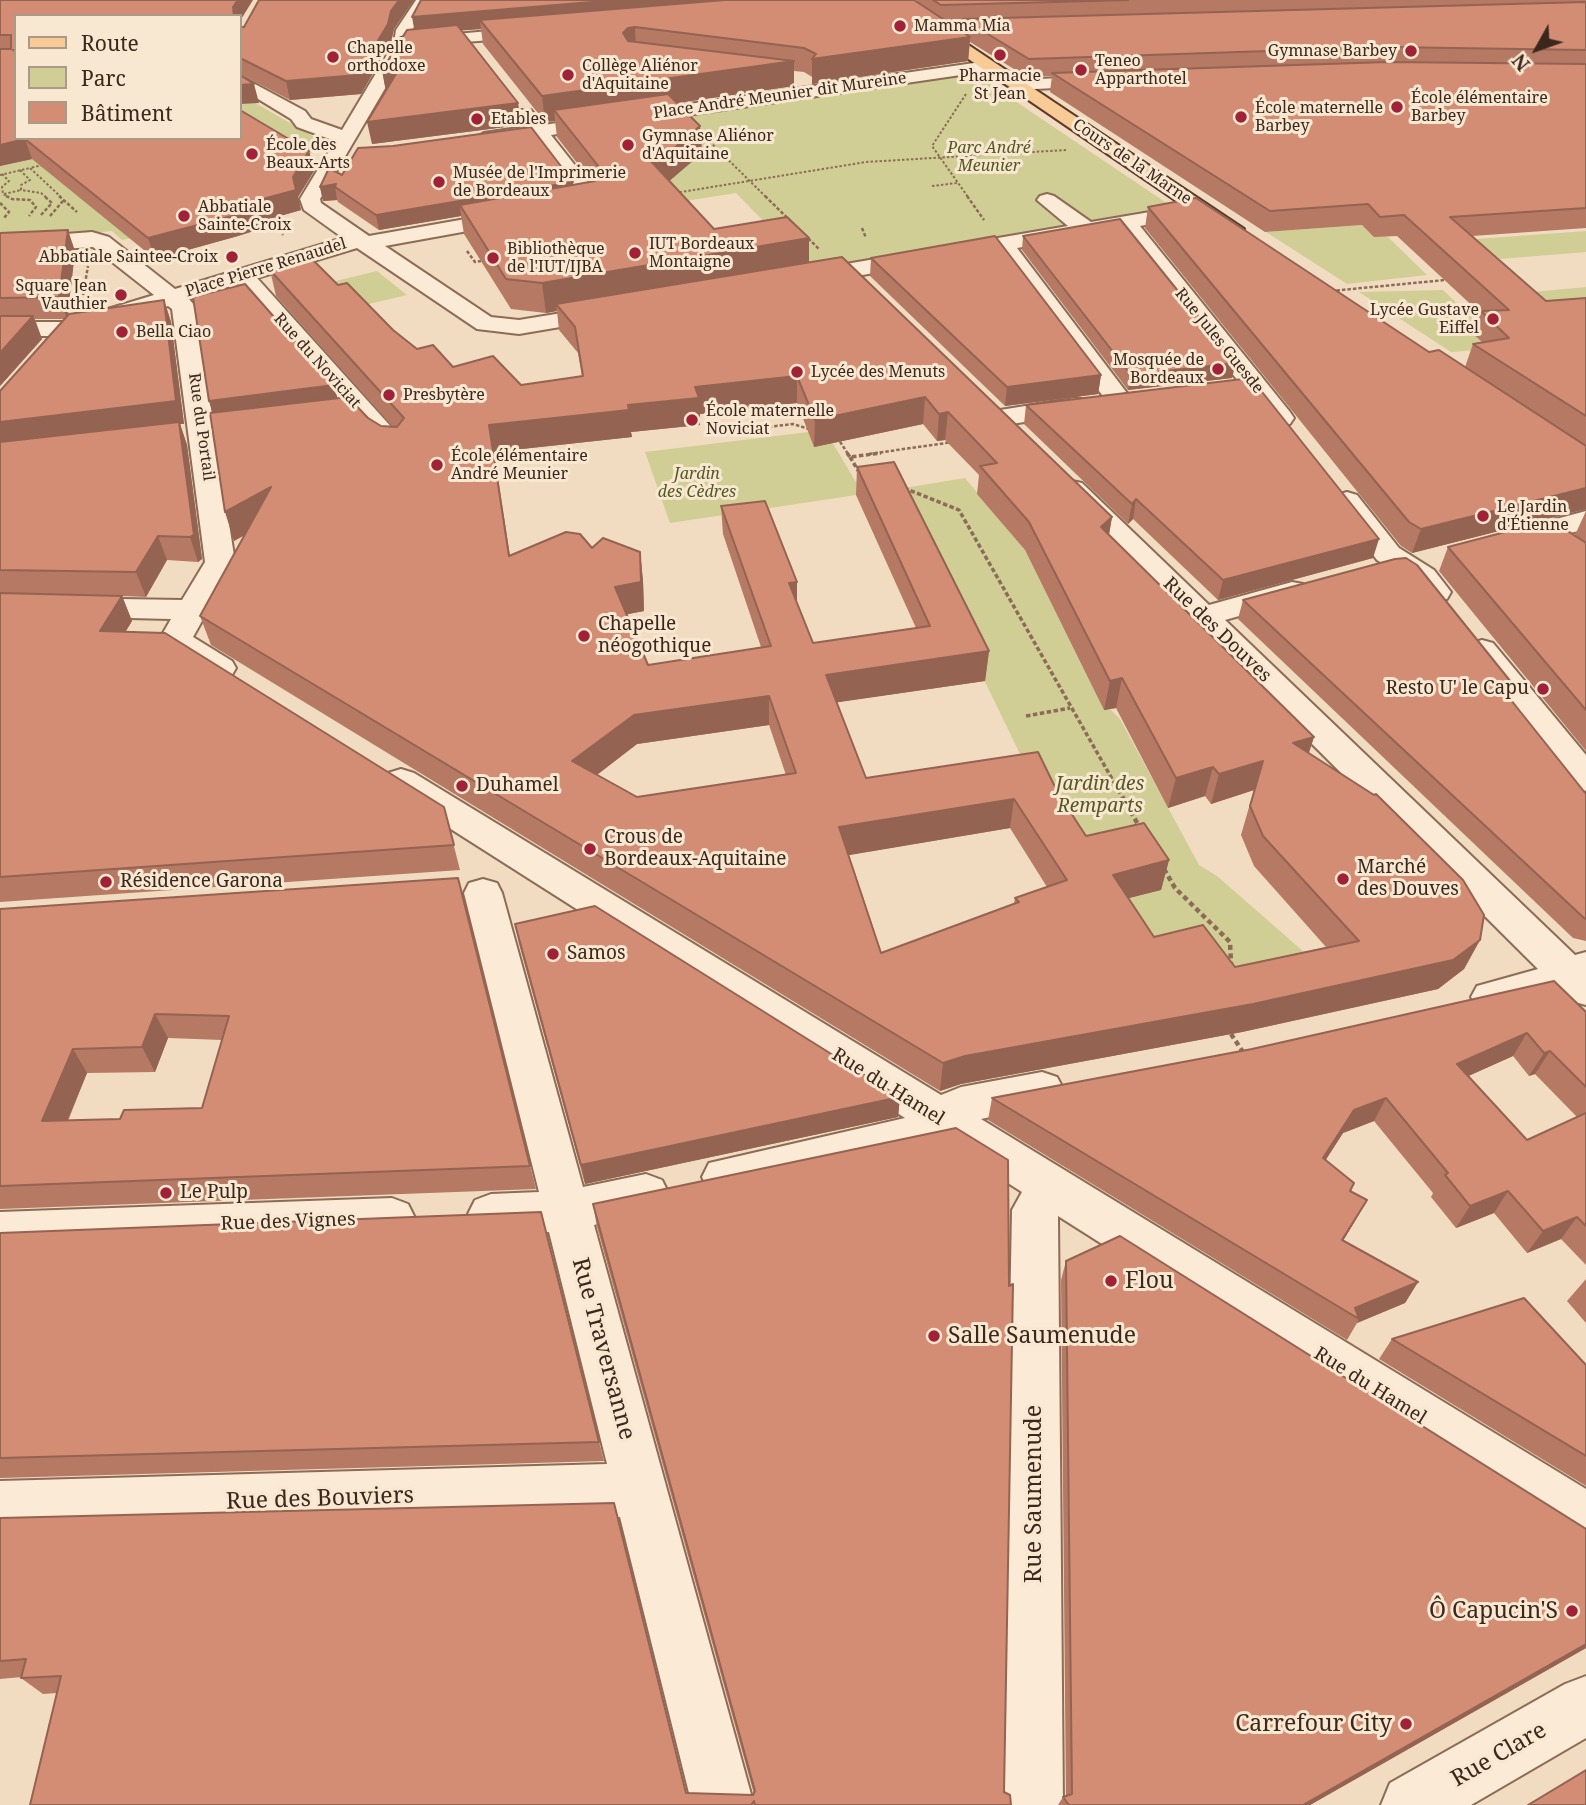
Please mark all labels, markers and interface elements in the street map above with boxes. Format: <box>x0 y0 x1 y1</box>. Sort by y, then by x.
legend <box>14 14 242 140</box>
north arrow <box>1502 14 1572 84</box>
place label: Mamma Mia <box>914 16 1011 36</box>
marker: Mamma Mia <box>892 18 908 34</box>
text: Route <box>81 29 139 57</box>
place label: Chapelle orthodoxe <box>347 38 426 76</box>
place label: Gymnase Barbey <box>1268 41 1397 61</box>
marker: Gymnase Barbey <box>1403 43 1419 59</box>
marker: Pharmacie St Jean <box>992 47 1008 63</box>
text: N <box>1506 48 1536 77</box>
marker: Chapelle orthodoxe <box>325 49 341 65</box>
place label: Teneo Apparthotel <box>1095 51 1187 89</box>
place label: Collège Aliénor d'Aquitaine <box>582 56 698 94</box>
marker: Teneo Apparthotel <box>1073 62 1089 78</box>
text: Parc <box>81 64 126 92</box>
place label: Pharmacie St Jean <box>959 66 1041 104</box>
marker: Collège Aliénor d'Aquitaine <box>560 67 576 83</box>
street label: Place André Meunier dit Mureine <box>652 69 908 123</box>
place label: École élémentaire Barbey <box>1411 88 1548 126</box>
place label: École maternelle Barbey <box>1255 98 1383 136</box>
text: Bâtiment <box>81 99 173 127</box>
marker: École élémentaire Barbey <box>1389 99 1405 115</box>
place label: Etables <box>491 109 546 129</box>
marker: École maternelle Barbey <box>1233 109 1249 125</box>
marker: Etables <box>469 111 485 127</box>
street label: Cours de la Marne <box>1069 115 1195 209</box>
place label: Gymnase Aliénor d'Aquitaine <box>642 126 774 164</box>
place label: École des Beaux-Arts <box>266 135 350 173</box>
marker: Gymnase Aliénor d'Aquitaine <box>620 137 636 153</box>
park label: Parc André Meunier <box>947 138 1031 176</box>
marker: École des Beaux-Arts <box>244 146 260 162</box>
place label: Musée de l'Imprimerie de Bordeaux <box>453 163 626 201</box>
marker: Musée de l'Imprimerie de Bordeaux <box>431 174 447 190</box>
place label: Abbatiale Sainte-Croix <box>198 197 291 235</box>
marker: Abbatiale Sainte-Croix <box>176 208 192 224</box>
street label: Place Pierre Renaudel <box>183 234 349 302</box>
place label: IUT Bordeaux Montaigne <box>649 234 754 272</box>
place label: Bibliothèque de l'IUT/IJBA <box>507 239 605 277</box>
marker: IUT Bordeaux Montaigne <box>627 245 643 261</box>
place label: Abbatiale Saintee-Croix <box>39 247 218 267</box>
marker: Abbatiale Saintee-Croix <box>224 249 240 265</box>
marker: Bibliothèque de l'IUT/IJBA <box>485 250 501 266</box>
place label: Square Jean Vauthier <box>15 276 107 314</box>
street label: Rue Jules Guesde <box>1171 284 1267 398</box>
marker: Square Jean Vauthier <box>113 287 129 303</box>
place label: Lycée Gustave Eiffel <box>1370 300 1479 338</box>
street label: Rue du Noviciat <box>269 310 365 412</box>
marker: Lycée Gustave Eiffel <box>1485 311 1501 327</box>
place label: Bella Ciao <box>136 322 211 342</box>
marker: Bella Ciao <box>114 324 130 340</box>
place label: Mosquée de Bordeaux <box>1113 350 1204 388</box>
marker: Mosquée de Bordeaux <box>1210 361 1226 377</box>
place label: Lycée des Menuts <box>811 362 945 382</box>
marker: Lycée des Menuts <box>789 364 805 380</box>
street label: Rue du Portail <box>184 372 218 482</box>
place label: Presbytère <box>403 385 485 405</box>
marker: Presbytère <box>381 387 397 403</box>
place label: École maternelle Noviciat <box>706 401 834 439</box>
marker: École maternelle Noviciat <box>684 412 700 428</box>
place label: École élémentaire André Meunier <box>451 446 588 484</box>
marker: École élémentaire André Meunier <box>429 457 445 473</box>
park label: Jardin des Cèdres <box>658 464 736 502</box>
place label: Le Jardin d'Étienne <box>1497 497 1569 535</box>
marker: Le Jardin d'Étienne <box>1475 508 1491 524</box>
street label: Rue des Douves <box>1158 573 1276 687</box>
place label: Chapelle néogothique <box>598 614 711 658</box>
marker: Chapelle néogothique <box>576 628 592 644</box>
place label: Resto U' le Capu <box>1385 678 1529 700</box>
marker: Resto U' le Capu <box>1535 681 1551 697</box>
park label: Jardin des Remparts <box>1056 774 1144 818</box>
place label: Duhamel <box>476 775 559 797</box>
marker: Duhamel <box>454 778 470 794</box>
place label: Crous de Bordeaux-Aquitaine <box>604 827 787 871</box>
marker: Crous de Bordeaux-Aquitaine <box>582 841 598 857</box>
place label: Marché des Douves <box>1357 857 1459 901</box>
place label: Résidence Garona <box>120 871 283 893</box>
marker: Marché des Douves <box>1335 871 1351 887</box>
marker: Résidence Garona <box>98 874 114 890</box>
place label: Samos <box>567 943 626 965</box>
marker: Samos <box>545 946 561 962</box>
street label: Rue du Hamel <box>828 1043 948 1131</box>
place label: Le Pulp <box>180 1182 248 1204</box>
marker: Le Pulp <box>158 1185 174 1201</box>
street label: Rue des Vignes <box>220 1208 356 1236</box>
street label: Rue Traversanne <box>565 1255 641 1443</box>
place label: Flou <box>1125 1267 1174 1295</box>
marker: Flou <box>1103 1273 1119 1289</box>
place label: Salle Saumenude <box>948 1322 1136 1350</box>
marker: Salle Saumenude <box>926 1328 942 1344</box>
street label: Rue du Hamel <box>1310 1342 1430 1430</box>
street label: Rue Saumenude <box>1020 1405 1048 1583</box>
street label: Rue des Bouviers <box>226 1482 414 1516</box>
place label: Ô Capucin'S <box>1429 1597 1558 1625</box>
marker: Ô Capucin'S <box>1564 1603 1580 1619</box>
place label: Carrefour City <box>1235 1710 1392 1738</box>
marker: Carrefour City <box>1398 1716 1414 1732</box>
street label: Rue Clare <box>1446 1717 1552 1793</box>

